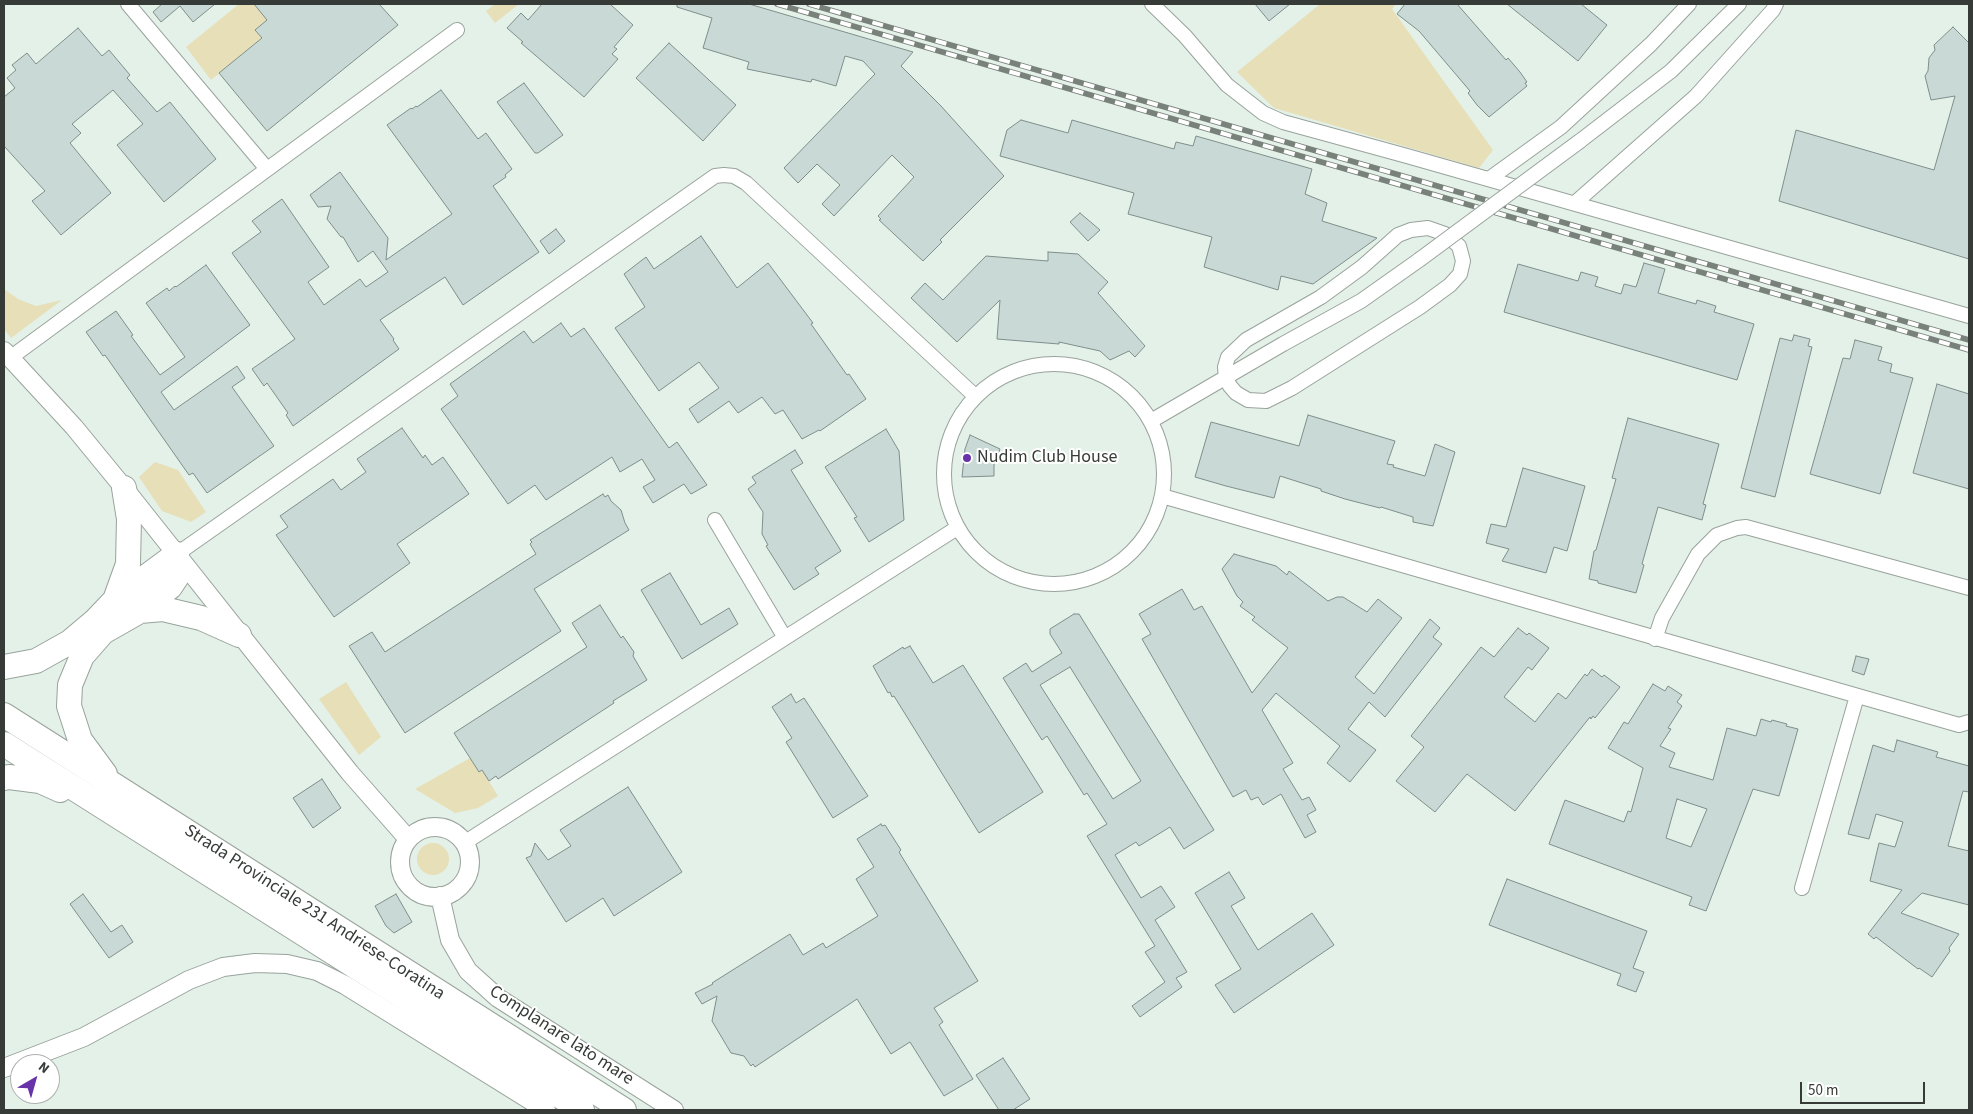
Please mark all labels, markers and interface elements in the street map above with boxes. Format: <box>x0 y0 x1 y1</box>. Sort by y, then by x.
place label: Nudim Club House <box>977 447 1117 469</box>
marker: Nudim Club House <box>961 452 973 464</box>
street label: Strada Provinciale 231 Andriese-Coratina <box>180 821 448 1005</box>
street label: Complanare lato mare <box>485 981 637 1091</box>
north arrow <box>10 1054 60 1104</box>
text: N <box>34 1057 53 1079</box>
scale bar <box>1803 1072 1928 1104</box>
text: 50 m <box>1808 1080 1838 1101</box>

